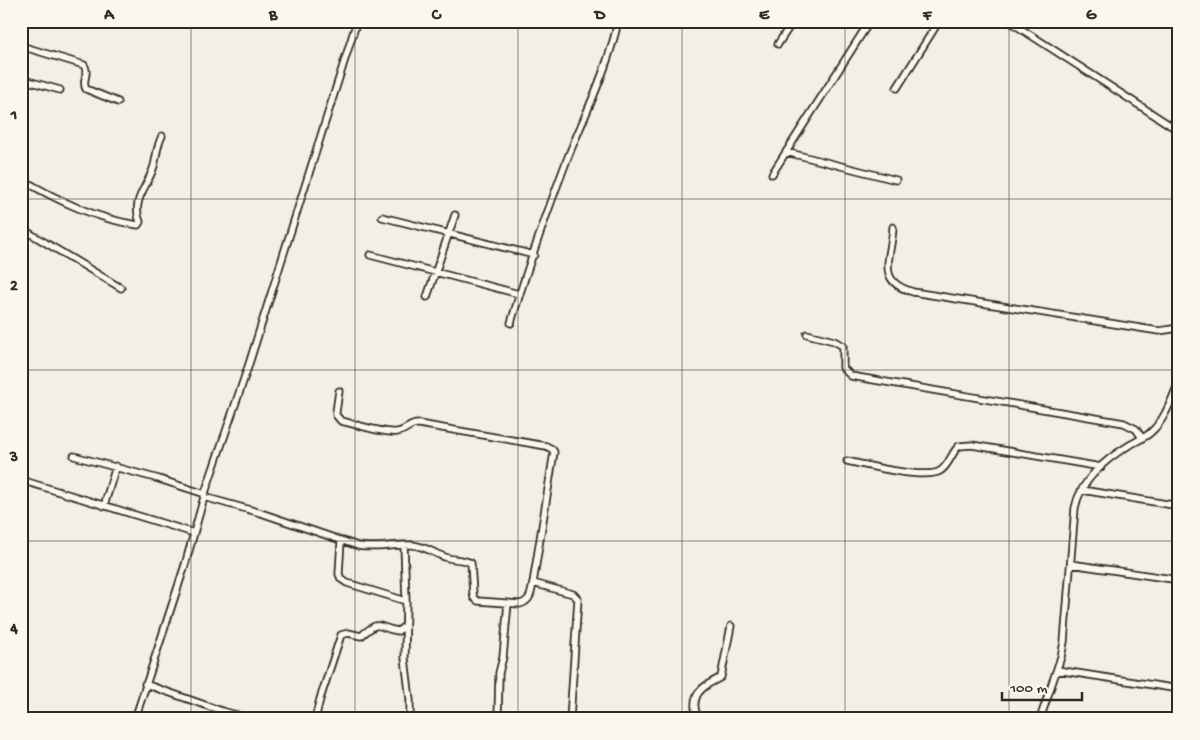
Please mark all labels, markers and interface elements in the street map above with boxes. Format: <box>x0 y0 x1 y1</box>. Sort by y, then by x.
text: A <box>103 7 115 26</box>
text: B <box>268 7 278 26</box>
text: C <box>431 7 442 26</box>
text: D <box>593 7 606 26</box>
text: E <box>759 7 770 26</box>
text: F <box>922 7 933 26</box>
text: G <box>1086 7 1097 26</box>
text: 1 <box>10 107 17 126</box>
text: 2 <box>10 278 18 297</box>
text: 3 <box>9 449 18 468</box>
text: 4 <box>9 621 18 640</box>
scale bar <box>1002 670 1082 702</box>
text: 100 m <box>1009 680 1048 698</box>

